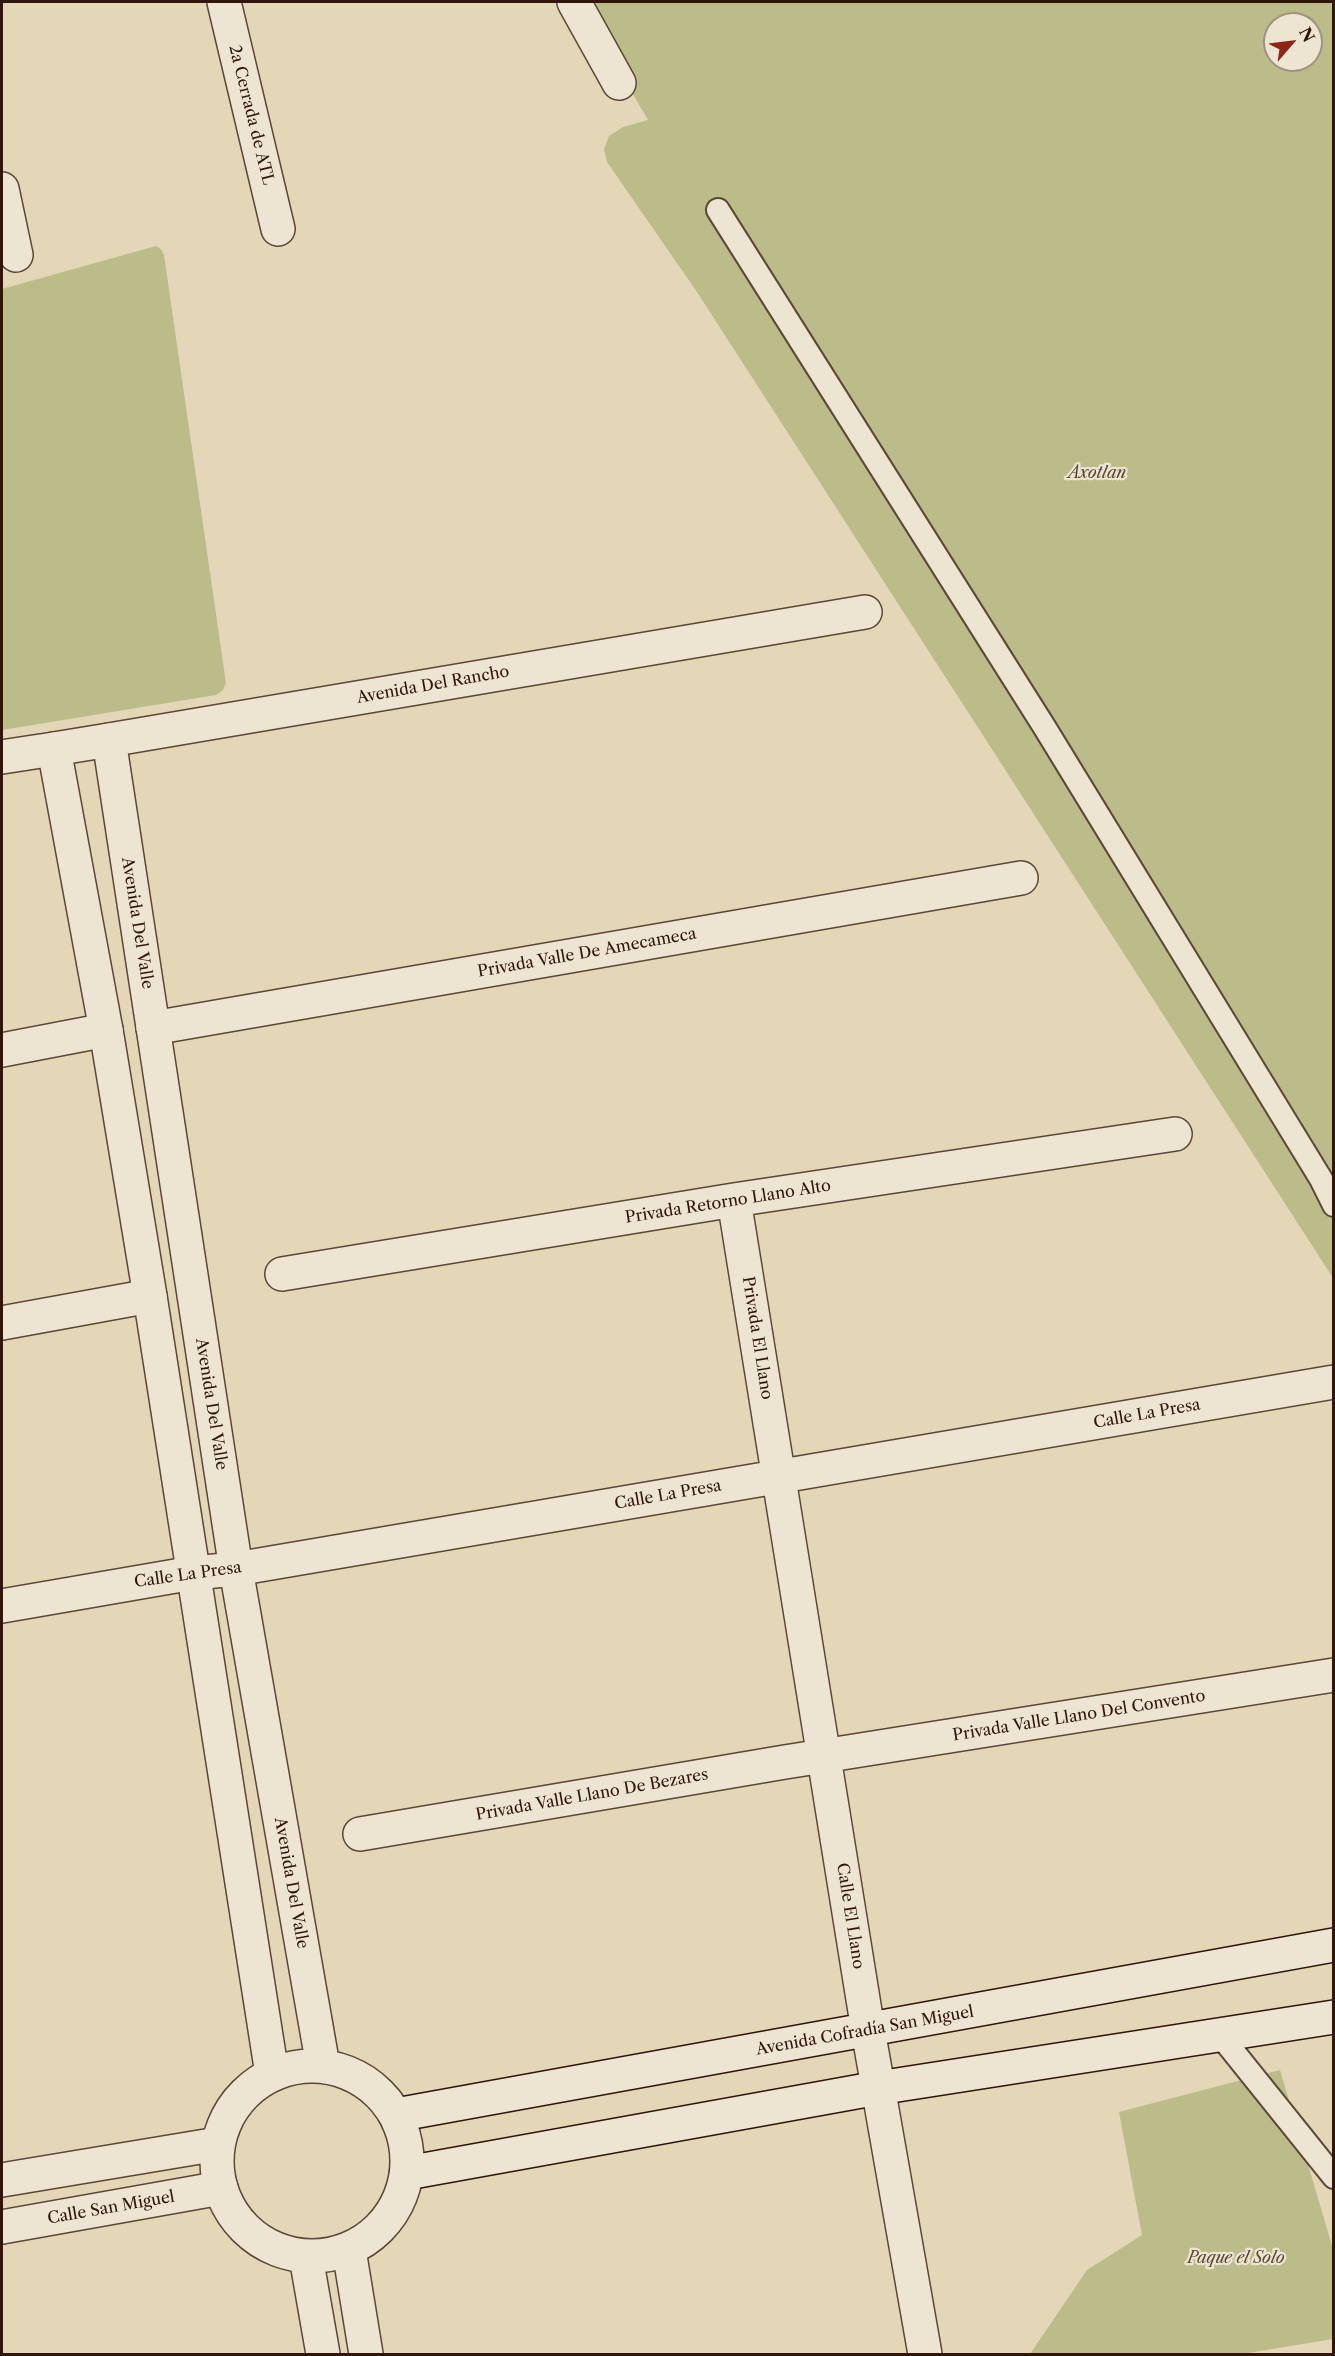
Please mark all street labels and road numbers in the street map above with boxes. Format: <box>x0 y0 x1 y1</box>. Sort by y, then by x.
street label: 2a Cerrada de ATL <box>224 43 278 187</box>
street label: Avenida Del Rancho <box>355 662 511 708</box>
street label: Avenida Del Valle <box>117 856 157 990</box>
street label: Privada Valle De Amecameca <box>476 924 698 982</box>
street label: Privada Retorno Llano Alto <box>624 1176 832 1228</box>
street label: Privada El Llano <box>738 1275 776 1401</box>
street label: Avenida Del Valle <box>191 1337 231 1471</box>
street label: Calle La Presa <box>1092 1395 1202 1433</box>
street label: Calle La Presa <box>613 1476 723 1514</box>
street label: Calle La Presa <box>133 1558 243 1592</box>
street label: Privada Valle Llano Del Convento <box>951 1687 1207 1745</box>
street label: Privada Valle Llano De Bezares <box>474 1765 710 1825</box>
street label: Avenida Del Valle <box>270 1816 312 1950</box>
street label: Calle El Llano <box>832 1862 868 1970</box>
street label: Avenida Cofradía San Miguel <box>755 2002 975 2060</box>
street label: Calle San Miguel <box>46 2187 176 2229</box>

